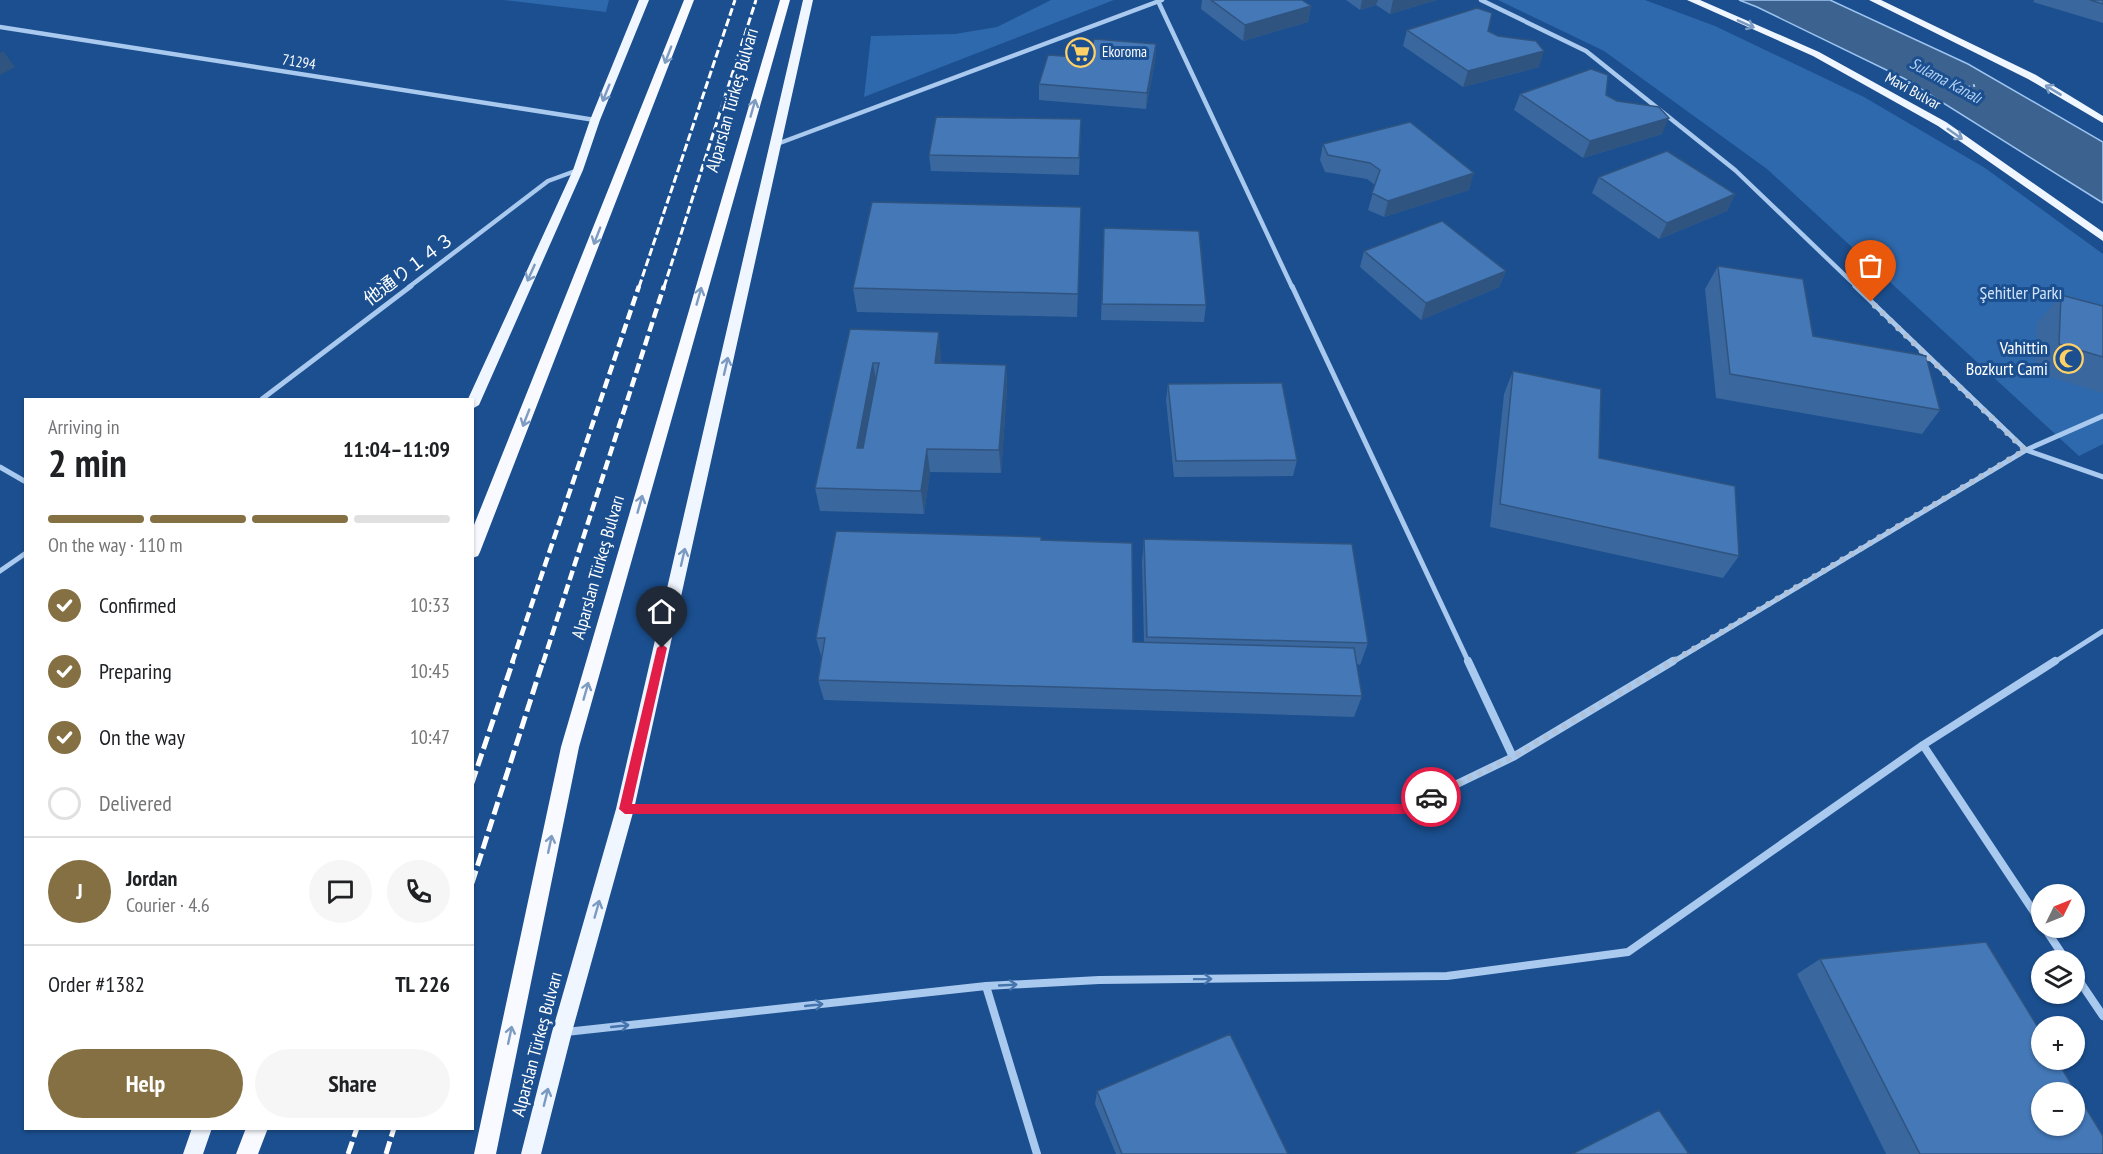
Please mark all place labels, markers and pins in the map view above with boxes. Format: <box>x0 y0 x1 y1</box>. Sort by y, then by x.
supermarket icon: Ekoroma <box>1065 36 1097 68</box>
place label: Ekoroma <box>1102 42 1147 61</box>
pin <box>1845 240 1896 302</box>
place label: Vahittin Bozkurt Cami <box>1966 336 2048 380</box>
mosque icon: Vahittin Bozkurt Cami <box>2053 342 2085 374</box>
pin <box>636 586 687 648</box>

